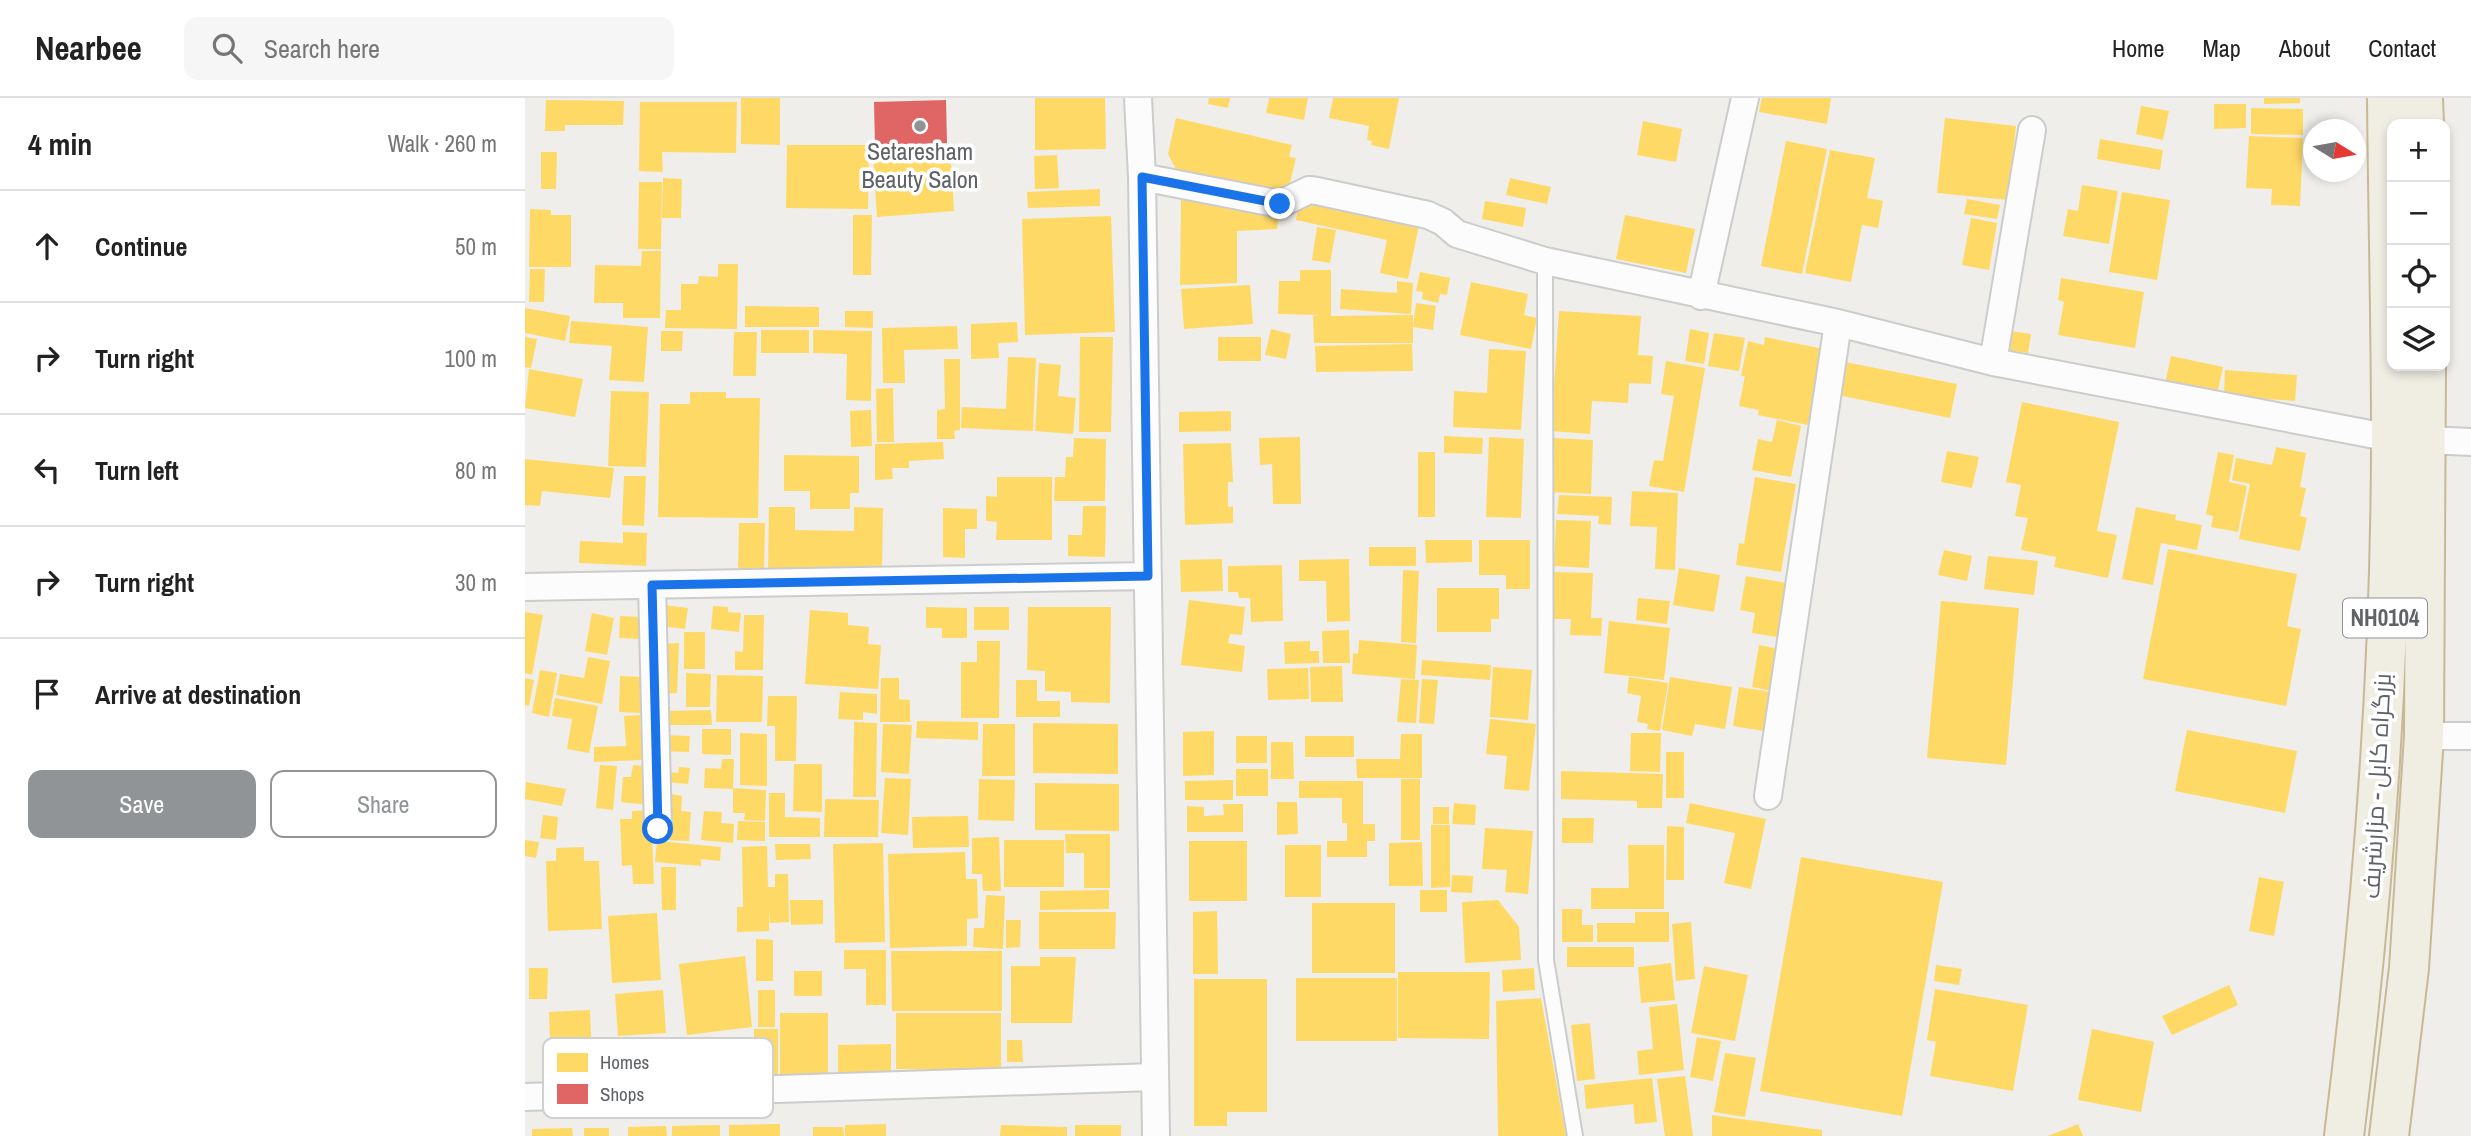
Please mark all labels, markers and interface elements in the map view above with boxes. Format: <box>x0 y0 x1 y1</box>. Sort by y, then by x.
search box <box>184 17 674 80</box>
text: Nearbee <box>35 26 142 70</box>
icon: search <box>208 29 246 67</box>
text: Search here <box>264 31 380 66</box>
text: Home <box>2112 32 2164 64</box>
text: Map <box>2202 32 2241 64</box>
text: About <box>2279 32 2330 64</box>
text: Contact <box>2368 32 2436 64</box>
marker: Setaresham Beauty Salon <box>912 118 928 134</box>
north arrow <box>2303 119 2366 182</box>
map controls <box>2387 119 2450 371</box>
button: + <box>2387 119 2450 182</box>
text: 4 min <box>28 124 92 164</box>
text: Walk · 260 m <box>388 128 497 159</box>
place label: Setaresham Beauty Salon <box>861 135 979 195</box>
button: − <box>2387 182 2450 245</box>
route end <box>1264 188 1295 219</box>
icon: ahead <box>28 227 66 265</box>
text: Continue <box>95 229 187 264</box>
text: 50 m <box>455 231 497 262</box>
button: locate <box>2387 245 2450 308</box>
button: layers <box>2387 308 2450 371</box>
icon: right <box>28 339 66 377</box>
text: Turn right <box>95 341 194 376</box>
text: 100 m <box>445 343 497 374</box>
icon: left <box>28 451 66 489</box>
text: Turn left <box>95 453 179 488</box>
text: 80 m <box>455 455 497 486</box>
icon: right <box>28 563 66 601</box>
text: Turn right <box>95 565 194 600</box>
text: 30 m <box>455 567 497 598</box>
road number: NH0104 <box>2343 598 2427 638</box>
street label: بزرگراه کابل - مزارشریف <box>2354 672 2398 900</box>
icon: arrive <box>28 675 66 713</box>
text: Arrive at destination <box>95 677 301 712</box>
button: Save <box>28 770 256 838</box>
button: Share <box>270 770 497 838</box>
route start <box>642 813 673 844</box>
legend <box>543 1038 773 1118</box>
text: Homes <box>600 1049 650 1075</box>
text: Shops <box>600 1081 644 1107</box>

